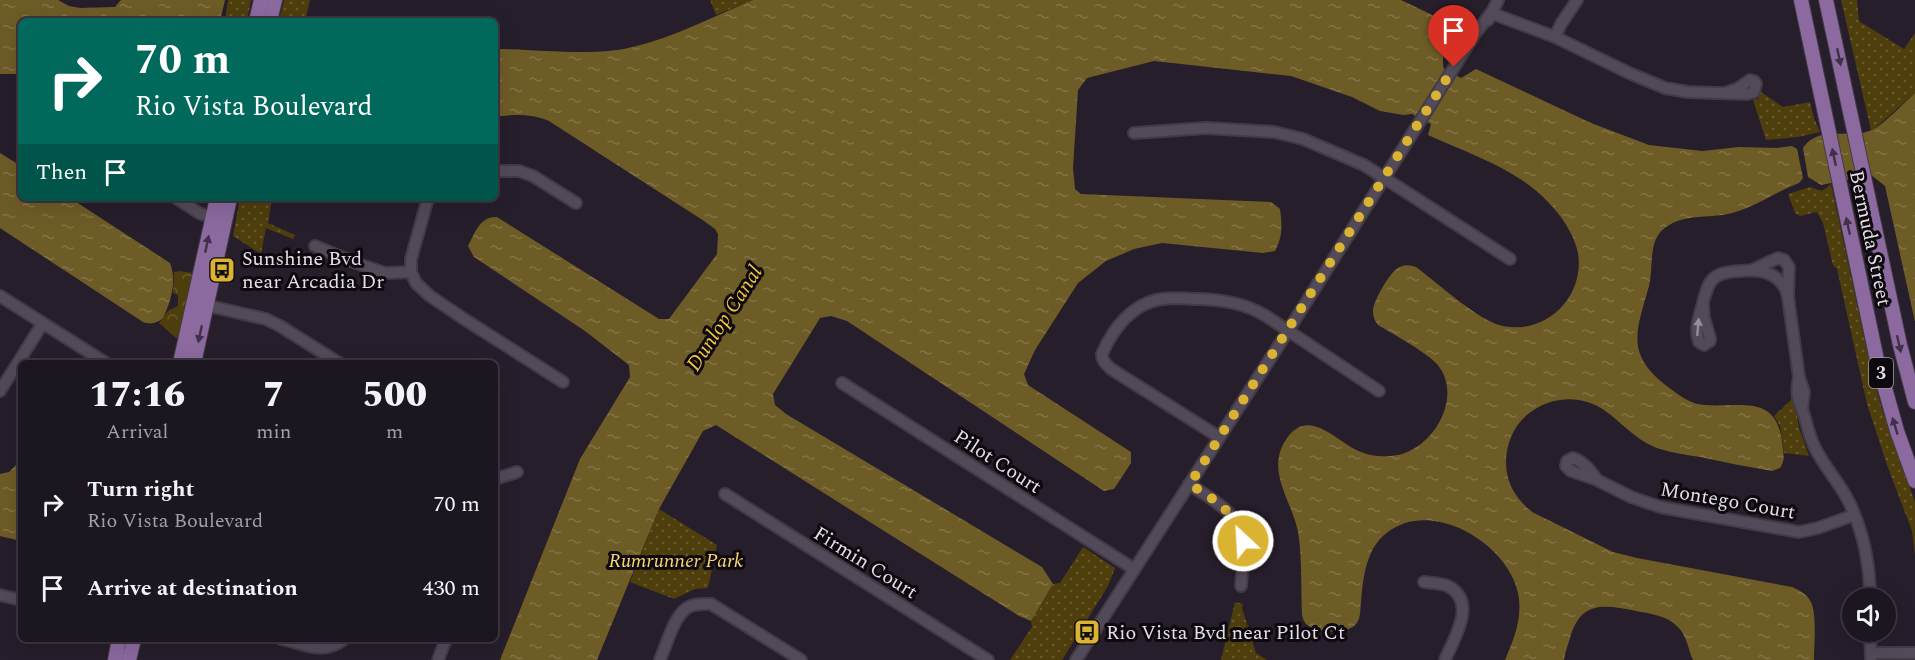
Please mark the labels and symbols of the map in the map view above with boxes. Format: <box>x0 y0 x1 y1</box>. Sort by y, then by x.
pin <box>1428 5 1479 67</box>
one-way arrow <box>1834 48 1844 67</box>
one-way arrow <box>1829 147 1838 166</box>
street label: Bermuda Street <box>1841 168 1899 309</box>
one-way arrow <box>1843 217 1853 235</box>
one-way arrow <box>202 235 212 254</box>
place label: Sunshine Bvd near Arcadia Dr <box>242 244 384 297</box>
bus stop icon: Sunshine Bvd near Arcadia Dr <box>207 255 237 285</box>
water label: Dunlop Canal <box>678 259 772 378</box>
one-way arrow <box>1693 318 1703 337</box>
one-way arrow <box>195 325 204 344</box>
one-way arrow <box>1895 334 1905 353</box>
road number: 3 <box>1869 358 1893 388</box>
one-way arrow <box>1890 417 1900 435</box>
street label: Pilot Court <box>948 422 1047 501</box>
street label: Montego Court <box>1658 474 1798 528</box>
position arrow <box>1211 509 1275 573</box>
street label: Firmin Court <box>808 519 923 607</box>
park label: Rumrunner Park <box>609 546 744 576</box>
bus stop icon: Rio Vista Bvd near Pilot Ct <box>1072 617 1102 647</box>
place label: Rio Vista Bvd near Pilot Ct <box>1106 618 1345 648</box>

